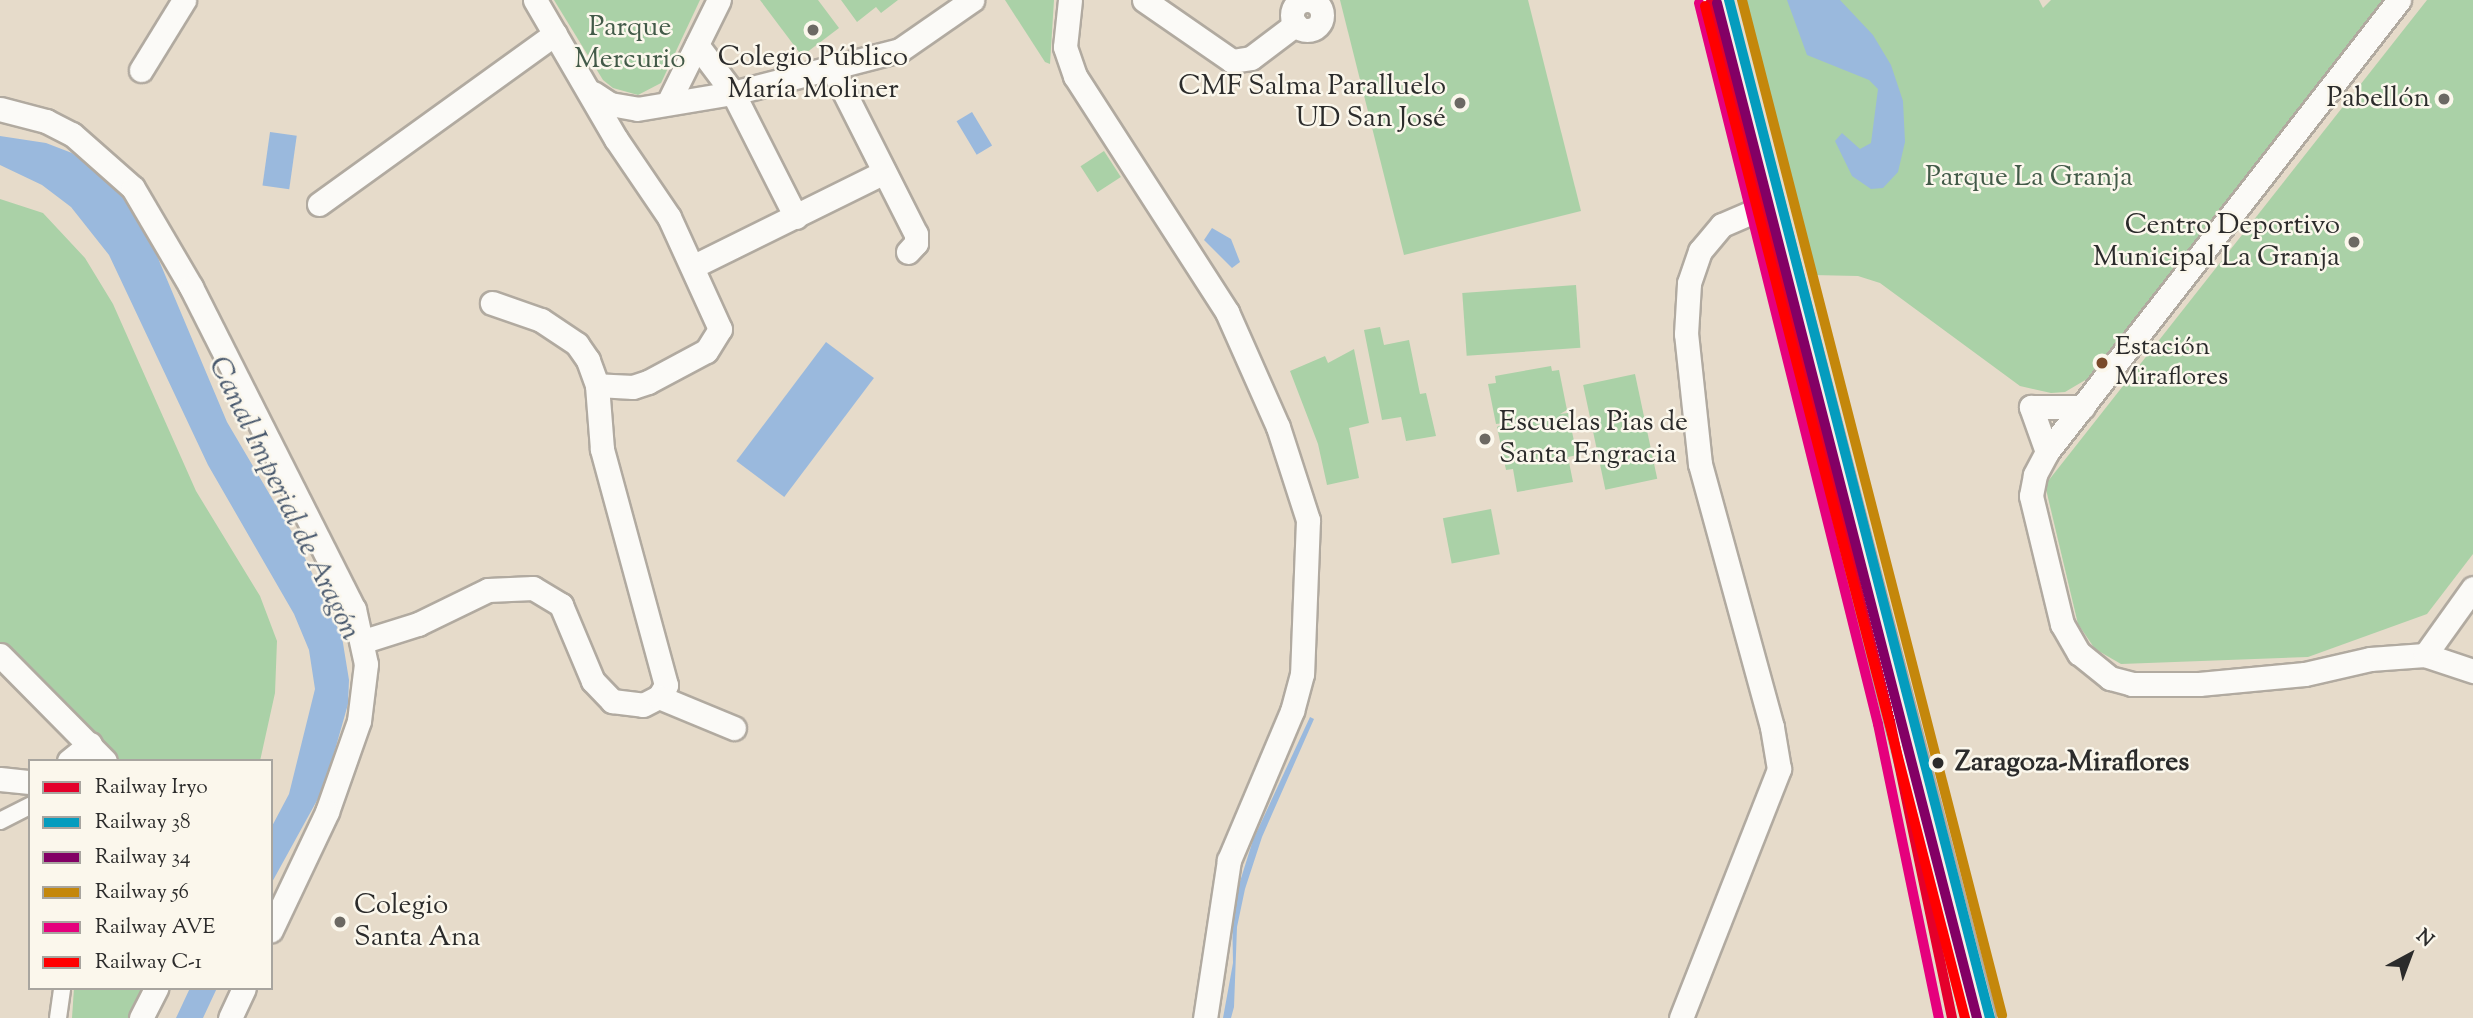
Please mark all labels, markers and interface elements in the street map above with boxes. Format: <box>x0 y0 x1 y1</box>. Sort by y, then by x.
park label: Parque Mercurio <box>574 11 686 77</box>
marker: Colegio Público María Moliner <box>805 22 821 38</box>
place label: Colegio Público María Moliner <box>718 41 908 107</box>
place label: CMF Salma Paralluelo UD San José <box>1178 70 1446 136</box>
place label: Pabellón <box>2327 82 2430 116</box>
marker: Pabellón <box>2436 91 2452 107</box>
marker: CMF Salma Paralluelo UD San José <box>1452 95 1468 111</box>
park label: Parque La Granja <box>1925 161 2133 195</box>
place label: Centro Deportivo Municipal La Granja <box>2093 209 2340 275</box>
marker: Centro Deportivo Municipal La Granja <box>2346 234 2362 250</box>
place label: Estación Miraflores <box>2115 332 2228 394</box>
water label: Canal Imperial de Aragón <box>199 351 367 647</box>
marker: Estación Miraflores <box>2095 356 2109 370</box>
place label: Escuelas Pias de Santa Engracia <box>1499 406 1688 472</box>
marker: Escuelas Pias de Santa Engracia <box>1477 431 1493 447</box>
place label: Zaragoza-Miraflores <box>1955 746 2189 780</box>
marker: Zaragoza-Miraflores <box>1927 752 1949 774</box>
legend <box>28 759 273 990</box>
text: Railway Iryo <box>95 773 208 803</box>
text: Railway 38 <box>95 808 190 838</box>
text: Railway 34 <box>95 843 190 873</box>
text: Railway 56 <box>95 878 189 908</box>
place label: Colegio Santa Ana <box>354 889 481 955</box>
text: Railway AVE <box>95 913 215 943</box>
marker: Colegio Santa Ana <box>332 914 348 930</box>
north arrow <box>2375 920 2445 990</box>
text: N <box>2410 924 2439 954</box>
text: Railway C-1 <box>95 948 202 978</box>

